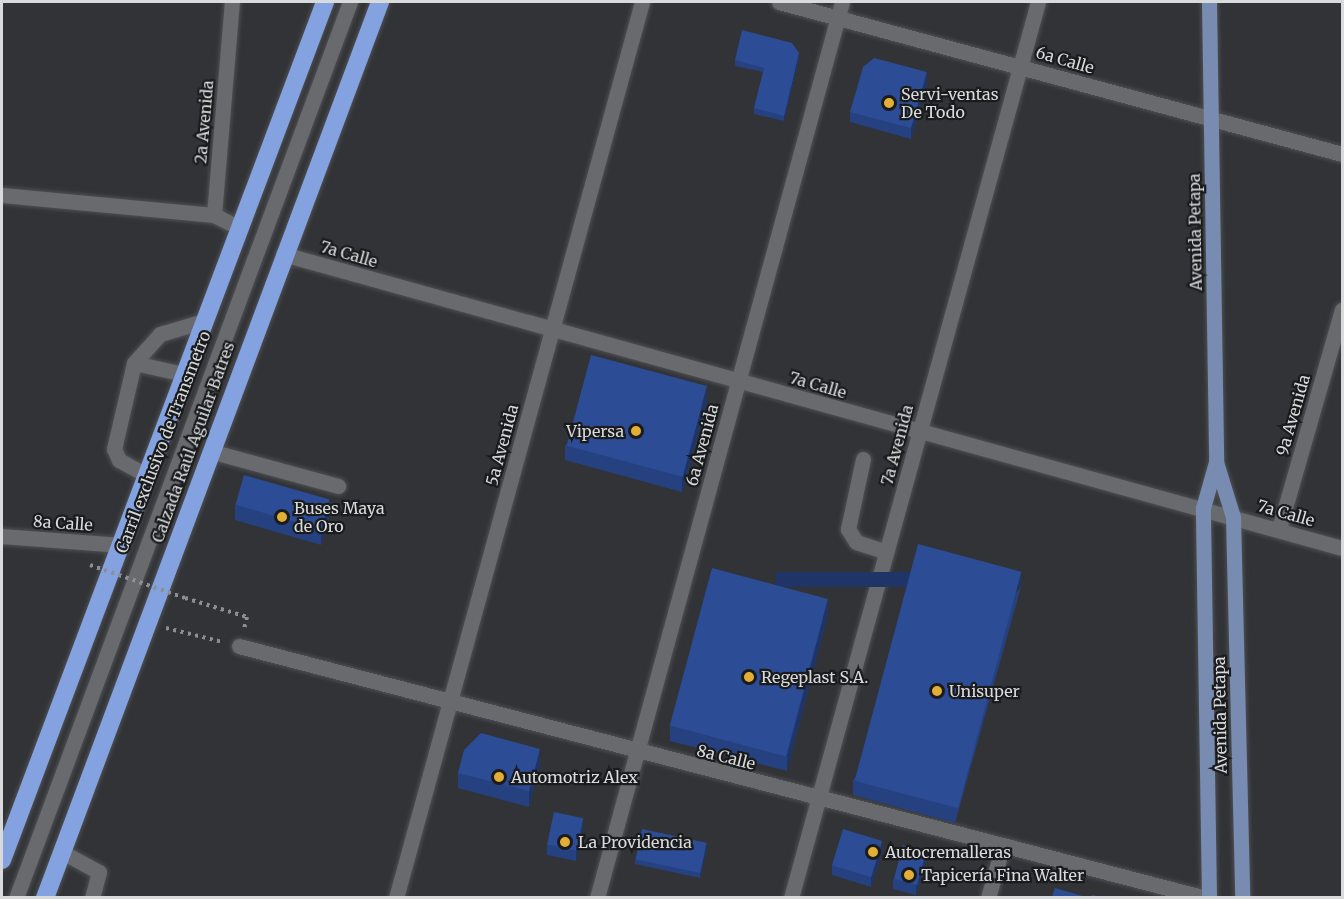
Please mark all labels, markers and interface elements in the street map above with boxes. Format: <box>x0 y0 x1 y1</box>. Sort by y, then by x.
street label: 6a Calle <box>1034 43 1096 77</box>
street label: 2a Avenida <box>191 80 217 164</box>
place label: Servi-ventas De Todo <box>901 84 999 122</box>
marker: Servi-ventas De Todo <box>882 96 896 110</box>
street label: Avenida Petapa <box>1184 173 1206 291</box>
street label: 7a Calle <box>318 237 380 271</box>
street label: Carril exclusivo de Transmetro <box>112 328 214 556</box>
street label: Calzada Raúl Aguilar Batres <box>148 339 238 545</box>
street label: 7a Calle <box>787 368 849 402</box>
street label: 9a Avenida <box>1272 372 1314 458</box>
street label: 5a Avenida <box>482 402 522 488</box>
street label: 6a Avenida <box>682 402 722 488</box>
street label: 7a Avenida <box>877 403 917 487</box>
place label: Vipersa <box>566 421 624 441</box>
marker: Vipersa <box>629 424 643 438</box>
street label: 7a Calle <box>1255 496 1317 530</box>
place label: Buses Maya de Oro <box>294 498 385 536</box>
marker: Buses Maya de Oro <box>275 510 289 524</box>
street label: 8a Calle <box>33 511 93 535</box>
street label: Avenida Petapa <box>1209 656 1231 774</box>
place label: Regeplast S.A. <box>761 667 868 687</box>
marker: Regeplast S.A. <box>742 670 756 684</box>
place label: Unisuper <box>949 681 1020 701</box>
marker: Unisuper <box>930 684 944 698</box>
street label: 8a Calle <box>695 740 757 774</box>
place label: Automotriz Alex <box>511 767 638 787</box>
marker: Automotriz Alex <box>492 770 506 784</box>
place label: La Providencia <box>578 832 692 852</box>
marker: La Providencia <box>556 833 574 851</box>
place label: Autocremalleras <box>885 842 1011 862</box>
marker: Autocremalleras <box>866 845 880 859</box>
place label: Tapicería Fina Walter <box>921 865 1084 885</box>
marker: Tapicería Fina Walter <box>902 868 916 882</box>

